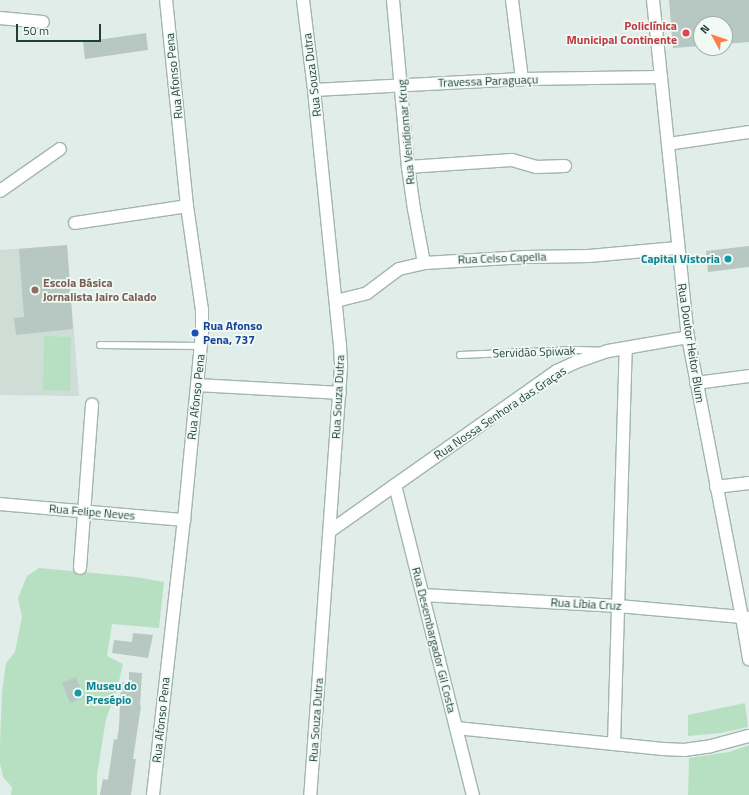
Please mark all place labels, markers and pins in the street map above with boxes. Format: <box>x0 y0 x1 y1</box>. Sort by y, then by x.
place label: Policlínica Municipal Continente <box>567 19 677 47</box>
marker: Policlínica Municipal Continente <box>680 27 692 39</box>
place label: Capital Vistoria <box>641 252 720 266</box>
marker: Capital Vistoria <box>723 254 733 264</box>
place label: Escola Básica Jornalista Jairo Calado <box>43 276 157 304</box>
marker: Escola Básica Jornalista Jairo Calado <box>30 285 40 295</box>
place label: Rua Afonso Pena, 737 <box>203 319 262 347</box>
marker: Rua Afonso Pena, 737 <box>190 328 200 338</box>
place label: Museu do Presépio <box>86 679 137 707</box>
marker: Museu do Presépio <box>73 688 83 698</box>

